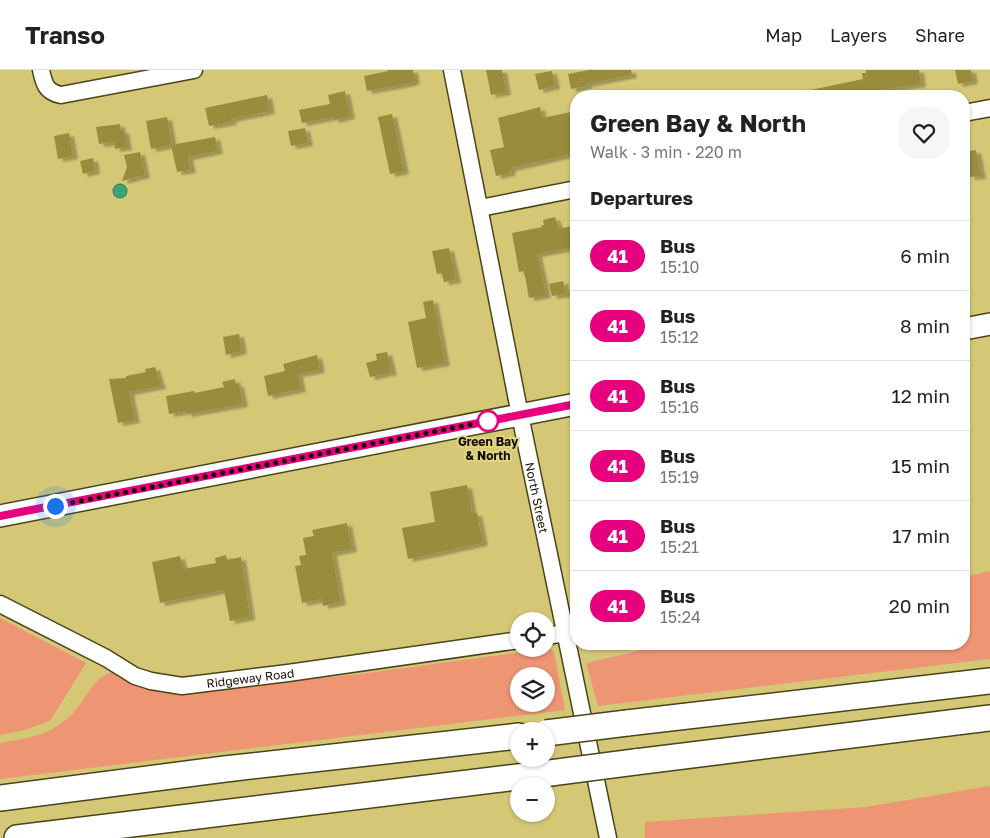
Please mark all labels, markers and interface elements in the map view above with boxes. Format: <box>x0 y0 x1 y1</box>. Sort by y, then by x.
text: Transo <box>25 20 105 49</box>
text: Map <box>765 24 802 46</box>
text: Layers <box>830 24 887 46</box>
text: Share <box>915 24 965 46</box>
button: heart <box>898 107 950 159</box>
text: Green Bay & North <box>590 108 806 137</box>
text: Walk · 3 min · 220 m <box>590 142 742 162</box>
text: Departures <box>590 186 693 209</box>
text: Bus <box>660 234 695 257</box>
text: 6 min <box>900 244 950 267</box>
text: 41 <box>607 245 628 267</box>
text: 15:10 <box>660 257 700 277</box>
text: Bus <box>660 304 695 327</box>
text: 8 min <box>900 314 950 337</box>
text: 41 <box>607 315 628 337</box>
text: 15:12 <box>660 327 699 347</box>
text: Bus <box>660 374 695 397</box>
text: 12 min <box>891 384 950 407</box>
text: 41 <box>607 385 628 407</box>
text: 15:16 <box>660 397 699 417</box>
marker: Green Bay & North <box>477 410 499 432</box>
place label: Green Bay & North <box>458 434 519 463</box>
text: Bus <box>660 444 695 467</box>
text: 15 min <box>891 454 950 477</box>
text: 41 <box>607 455 628 477</box>
street label: North Street <box>523 461 552 535</box>
text: 15:19 <box>660 467 699 487</box>
your location <box>43 494 68 519</box>
text: Bus <box>660 514 695 537</box>
text: 17 min <box>892 524 950 547</box>
text: 41 <box>607 525 628 547</box>
text: 15:21 <box>660 537 699 557</box>
text: Bus <box>660 584 695 607</box>
text: 20 min <box>889 594 950 617</box>
text: 41 <box>607 595 628 617</box>
text: 15:24 <box>660 607 701 627</box>
map controls <box>510 612 555 822</box>
button: locate <box>510 612 555 657</box>
street label: Ridgeway Road <box>206 665 295 690</box>
button: layers <box>510 667 555 712</box>
button: + <box>510 722 555 767</box>
button: − <box>510 777 555 822</box>

